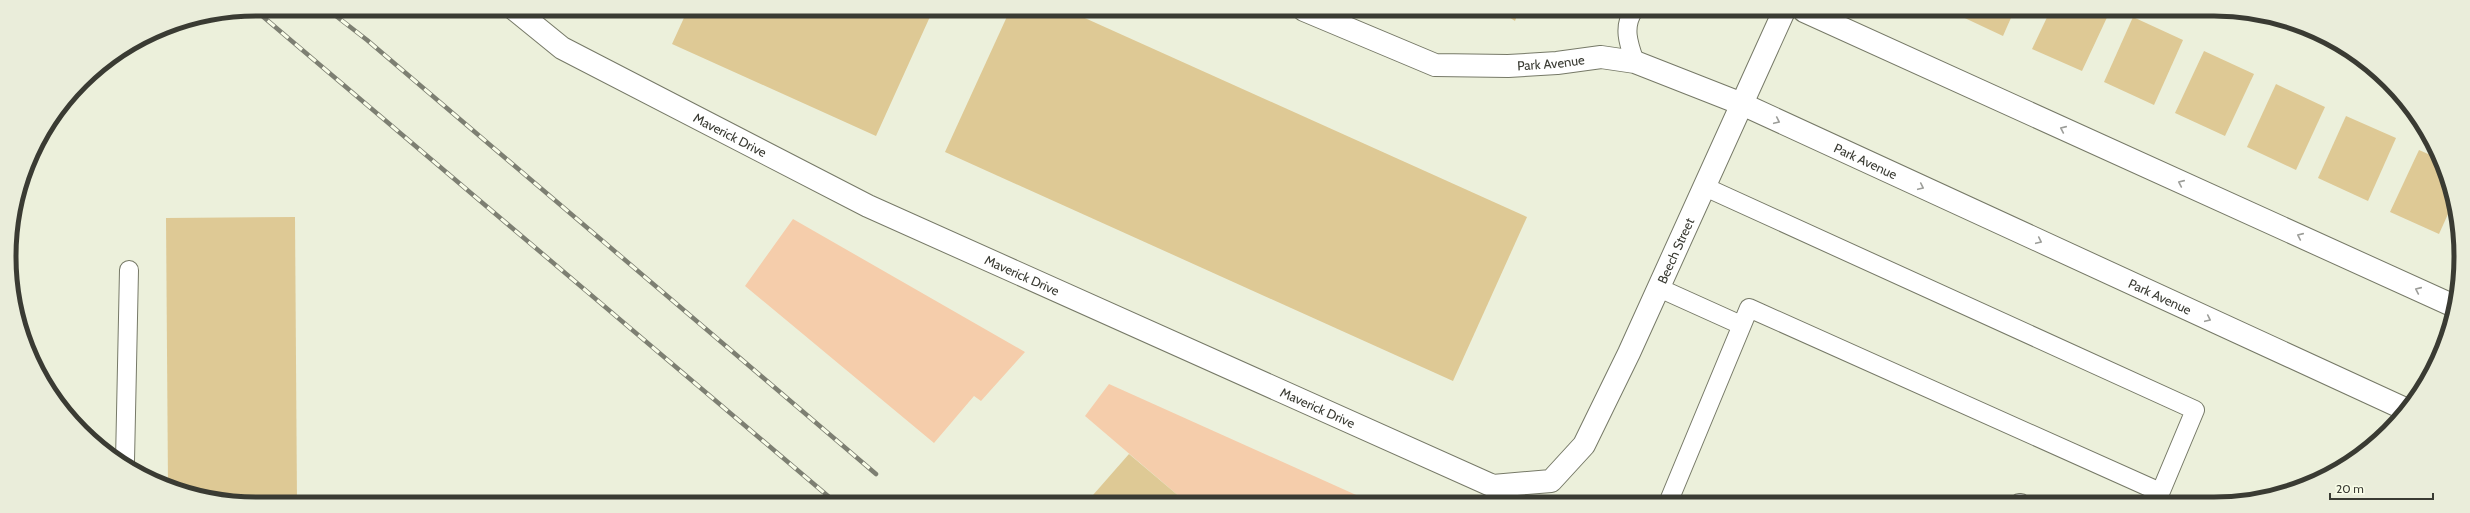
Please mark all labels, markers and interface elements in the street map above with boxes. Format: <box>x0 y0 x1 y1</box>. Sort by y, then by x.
street label: Park Avenue <box>1517 51 1586 73</box>
street label: Maverick Drive <box>691 109 770 160</box>
one-way arrow <box>1773 116 1780 124</box>
one-way arrow <box>2060 126 2067 134</box>
street label: Park Avenue <box>1832 139 1900 182</box>
one-way arrow <box>2178 179 2185 187</box>
one-way arrow <box>1917 182 1924 190</box>
street label: Beech Street <box>1654 215 1697 286</box>
one-way arrow <box>2296 233 2304 241</box>
one-way arrow <box>2034 236 2042 244</box>
street label: Maverick Drive <box>982 251 1062 299</box>
street label: Park Avenue <box>2126 275 2194 318</box>
one-way arrow <box>2415 287 2422 295</box>
one-way arrow <box>2204 314 2211 322</box>
street label: Maverick Drive <box>1278 384 1358 431</box>
scale bar <box>2330 475 2433 501</box>
text: 20 m <box>2336 481 2364 496</box>

